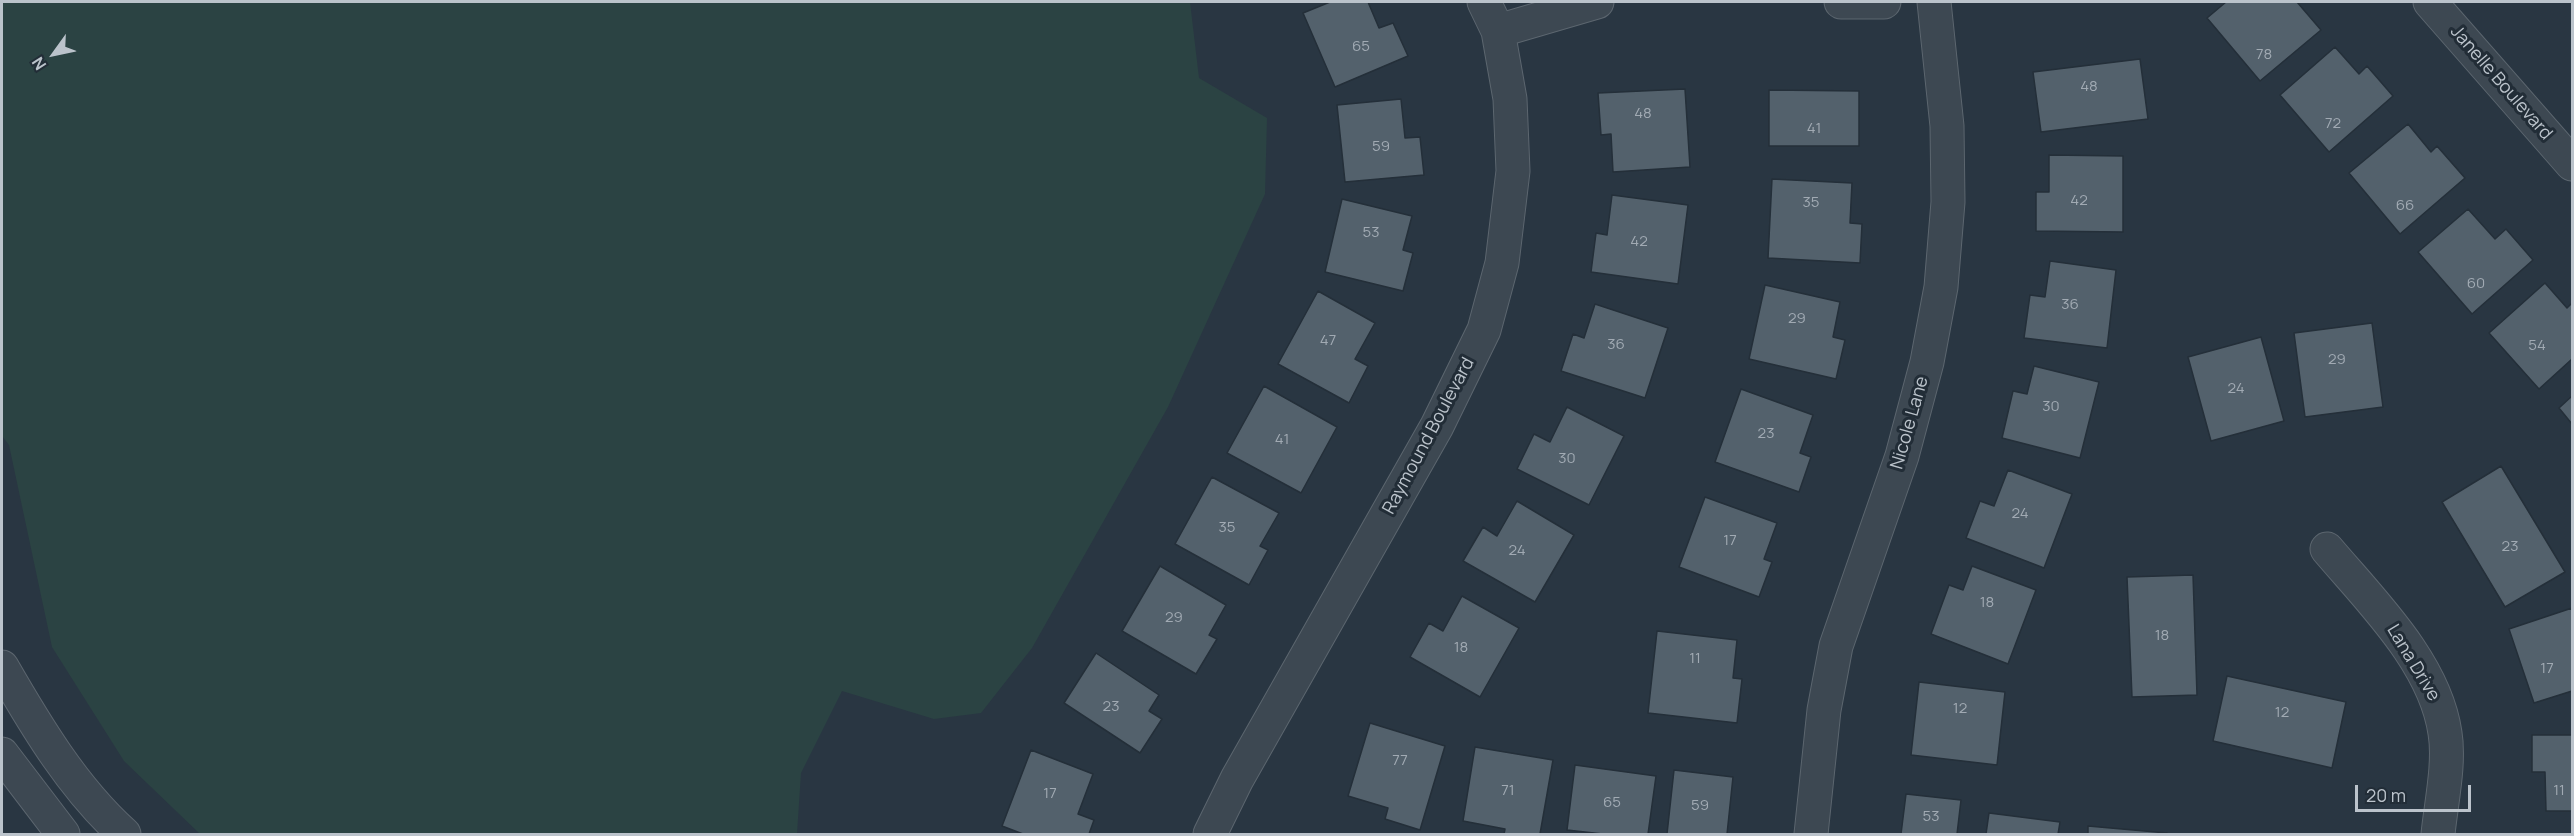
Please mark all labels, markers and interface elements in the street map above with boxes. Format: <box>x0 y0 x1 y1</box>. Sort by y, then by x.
street label: Janelle Boulevard <box>2446 21 2556 145</box>
north arrow <box>24 24 84 84</box>
house number: 65 <box>1352 38 1370 56</box>
house number: 78 <box>2256 46 2272 64</box>
text: N <box>27 53 51 75</box>
house number: 48 <box>2080 78 2098 96</box>
house number: 48 <box>1634 105 1652 123</box>
house number: 72 <box>2325 115 2341 133</box>
house number: 41 <box>1807 120 1821 138</box>
house number: 59 <box>1372 138 1390 156</box>
house number: 42 <box>2070 192 2088 210</box>
house number: 35 <box>1803 194 1819 212</box>
house number: 66 <box>2396 197 2414 215</box>
house number: 53 <box>1363 224 1379 242</box>
house number: 42 <box>1630 233 1648 251</box>
house number: 60 <box>2467 275 2485 293</box>
house number: 36 <box>2061 296 2079 314</box>
house number: 29 <box>1788 310 1806 328</box>
house number: 47 <box>1320 332 1336 350</box>
house number: 36 <box>1607 336 1625 354</box>
house number: 54 <box>2528 337 2546 355</box>
house number: 29 <box>2328 351 2346 369</box>
street label: Raymound Boulevard <box>1379 354 1479 518</box>
street label: Nicole Lane <box>1886 374 1934 472</box>
house number: 24 <box>2227 380 2245 398</box>
house number: 30 <box>2042 398 2060 416</box>
house number: 23 <box>1758 425 1774 443</box>
house number: 41 <box>1275 431 1289 449</box>
house number: 30 <box>1558 450 1576 468</box>
house number: 24 <box>2011 505 2029 523</box>
house number: 35 <box>1219 519 1235 537</box>
house number: 17 <box>1723 532 1737 550</box>
house number: 23 <box>2502 538 2518 556</box>
house number: 24 <box>1508 542 1526 560</box>
house number: 18 <box>1980 594 1994 612</box>
house number: 29 <box>1165 609 1183 627</box>
street label: Lana Drive <box>2382 621 2444 705</box>
house number: 18 <box>2155 627 2169 645</box>
house number: 18 <box>1454 639 1468 657</box>
house number: 11 <box>1689 650 1701 668</box>
house number: 17 <box>2540 660 2554 678</box>
house number: 23 <box>1103 698 1119 716</box>
house number: 12 <box>1953 700 1967 718</box>
house number: 12 <box>2275 704 2289 722</box>
house number: 77 <box>1392 752 1408 770</box>
scale bar <box>2358 773 2474 811</box>
house number: 71 <box>1501 782 1515 800</box>
house number: 11 <box>2553 782 2565 800</box>
text: 20 m <box>2366 783 2406 807</box>
house number: 17 <box>1043 785 1057 803</box>
house number: 65 <box>1603 794 1621 812</box>
house number: 59 <box>1691 797 1709 815</box>
house number: 53 <box>1923 808 1939 826</box>

